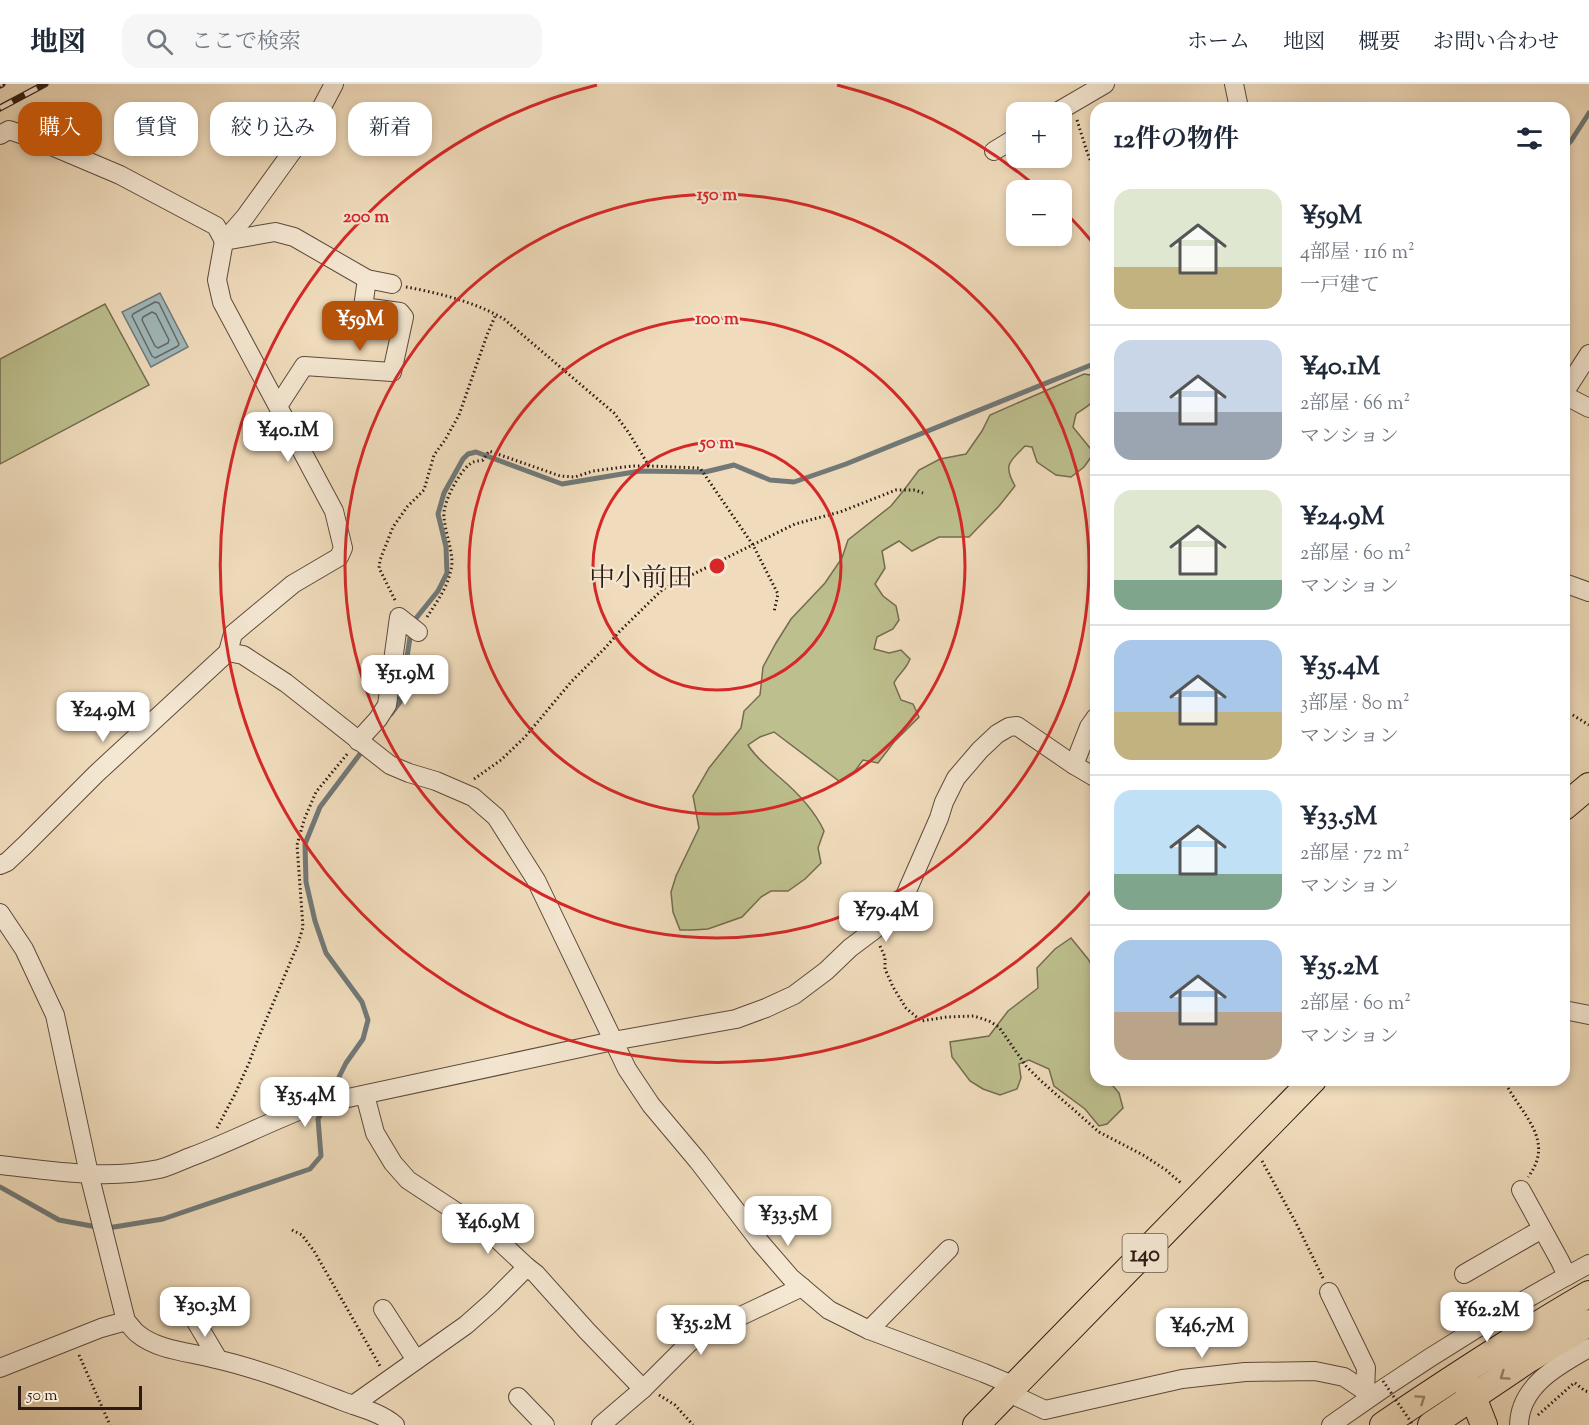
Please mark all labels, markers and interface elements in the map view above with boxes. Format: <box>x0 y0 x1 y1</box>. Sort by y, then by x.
search box <box>122 14 542 68</box>
text: 地図 <box>30 24 86 64</box>
icon: search <box>143 25 176 58</box>
text: ここで検索 <box>191 27 301 59</box>
text: ホーム <box>1187 28 1250 58</box>
text: 地図 <box>1283 28 1325 58</box>
text: 概要 <box>1358 28 1400 58</box>
text: お問い合わせ <box>1433 28 1559 58</box>
chip: 購入 <box>18 102 102 156</box>
chip: 賃貸 <box>114 102 198 156</box>
chip: 絞り込み <box>210 102 336 156</box>
chip: 新着 <box>348 102 432 156</box>
map controls <box>1006 102 1072 246</box>
button: + <box>1006 102 1072 168</box>
text: 12件の物件 <box>1114 122 1239 159</box>
icon: filters <box>1513 122 1546 155</box>
button: − <box>1006 180 1072 246</box>
text: 150 m <box>697 183 737 209</box>
text: ¥59M <box>1300 198 1362 235</box>
text: 200 m <box>343 205 389 231</box>
icon: home <box>1162 213 1234 285</box>
text: 4部屋 · 116 m² <box>1300 239 1415 268</box>
text: 一戸建て <box>1300 272 1380 301</box>
pin: ¥59M <box>324 301 396 352</box>
text: ¥59M <box>336 306 384 335</box>
text: 100 m <box>695 307 739 333</box>
text: ¥40.1M <box>1300 349 1380 386</box>
icon: home <box>1162 364 1234 436</box>
text: 2部屋 · 66 m² <box>1300 390 1410 419</box>
pin: ¥40.1M <box>239 412 337 463</box>
text: ¥40.1M <box>257 417 319 446</box>
text: マンション <box>1300 423 1399 452</box>
text: 50 m <box>698 431 734 457</box>
text: ¥24.9M <box>1300 499 1384 536</box>
icon: home <box>1162 514 1234 586</box>
text: 2部屋 · 60 m² <box>1300 540 1411 569</box>
centre of rings <box>707 556 727 576</box>
district label: 中小前田 <box>589 561 693 598</box>
text: マンション <box>1300 573 1399 602</box>
text: ¥35.4M <box>1300 649 1380 686</box>
pin: ¥51.9M <box>356 655 454 706</box>
text: ¥51.9M <box>375 660 435 689</box>
icon: home <box>1162 664 1234 736</box>
text: 3部屋 · 80 m² <box>1300 690 1410 719</box>
pin: ¥24.9M <box>54 692 152 743</box>
text: ¥24.9M <box>71 697 135 726</box>
text: マンション <box>1300 723 1399 752</box>
text: ¥33.5M <box>1300 799 1377 836</box>
icon: home <box>1162 814 1234 886</box>
text: 2部屋 · 72 m² <box>1300 840 1410 869</box>
text: マンション <box>1300 873 1399 902</box>
pin: ¥79.4M <box>837 892 935 943</box>
text: ¥79.4M <box>853 897 919 926</box>
text: ¥35.2M <box>1300 949 1379 986</box>
icon: home <box>1162 964 1234 1036</box>
text: 2部屋 · 60 m² <box>1300 990 1411 1019</box>
text: マンション <box>1300 1023 1399 1052</box>
pin: ¥35.4M <box>256 1077 354 1128</box>
text: ¥35.4M <box>274 1082 336 1111</box>
pin: ¥33.5M <box>739 1196 837 1247</box>
text: ¥33.5M <box>758 1201 818 1230</box>
pin: ¥46.9M <box>439 1204 537 1255</box>
text: ¥46.9M <box>456 1209 520 1238</box>
road number: 140 <box>1122 1234 1168 1272</box>
pin: ¥30.3M <box>156 1287 254 1338</box>
text: ¥30.3M <box>174 1292 236 1321</box>
pin: ¥62.2M <box>1438 1292 1536 1343</box>
text: ¥62.2M <box>1454 1297 1520 1326</box>
pin: ¥35.2M <box>652 1305 750 1356</box>
pin: ¥46.7M <box>1153 1308 1251 1359</box>
text: ¥35.2M <box>671 1310 731 1339</box>
text: ¥46.7M <box>1170 1313 1234 1342</box>
one-way arrow <box>1499 1369 1510 1380</box>
scale bar <box>18 1383 142 1410</box>
text: 50 m <box>27 1385 58 1408</box>
one-way arrow <box>1415 1395 1426 1406</box>

